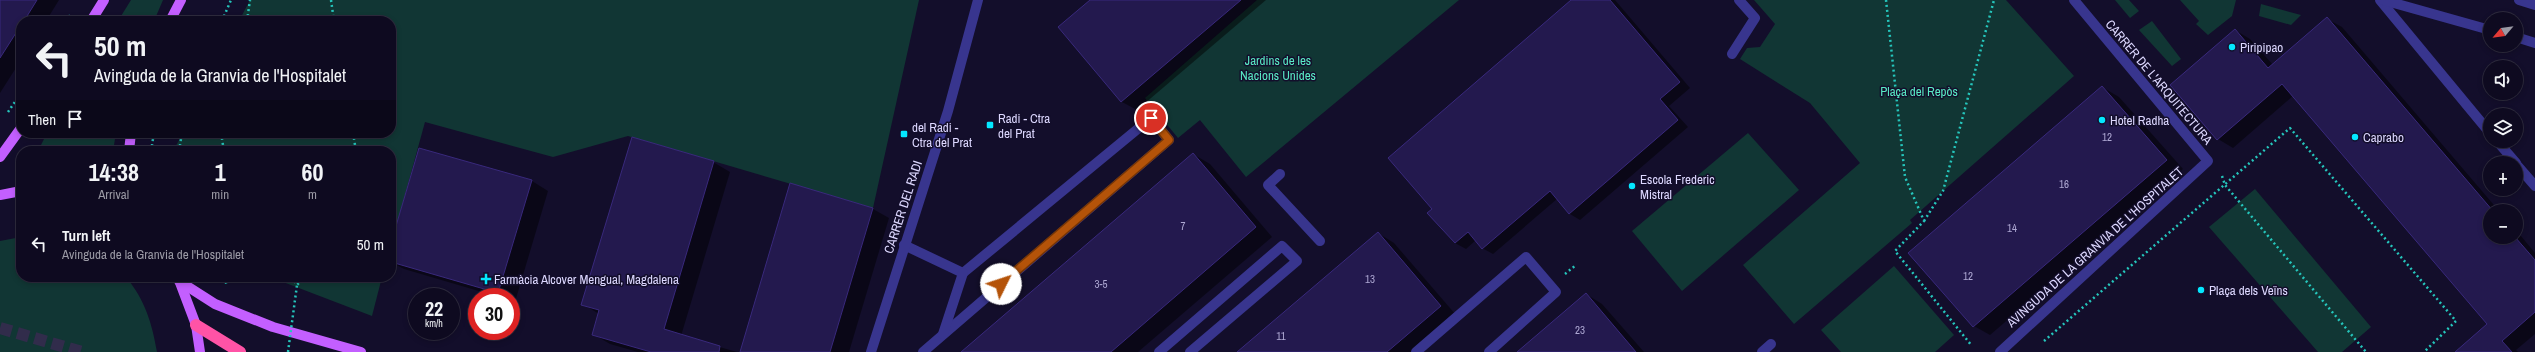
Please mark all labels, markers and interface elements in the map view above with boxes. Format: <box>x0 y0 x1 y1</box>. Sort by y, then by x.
north arrow <box>2483 12 2523 52</box>
map controls <box>2483 12 2523 244</box>
street label: CARRER DE L'ARQUITECTURA <box>2102 16 2217 149</box>
text: 50 m <box>94 27 146 65</box>
icon: left <box>28 32 80 84</box>
place label: Piripipao <box>2240 39 2283 56</box>
marker: Piripipao <box>2227 42 2237 52</box>
park label: Jardins de les Nacions Unides <box>1240 52 1316 84</box>
button: sound <box>2483 60 2523 100</box>
text: Avinguda de la Granvia de l'Hospitalet <box>94 63 346 88</box>
park label: Plaça del Repòs <box>1880 83 1958 100</box>
pin <box>1134 101 1168 135</box>
icon: arrive <box>1140 107 1162 129</box>
icon: arrive <box>64 108 86 130</box>
button: layers <box>2483 108 2523 148</box>
text: Then <box>28 109 56 130</box>
place label: Radi - Ctra del Prat <box>998 110 1050 142</box>
place label: Hotel Radha <box>2110 112 2169 129</box>
marker: Hotel Radha <box>2097 115 2107 125</box>
place label: del Radi - Ctra del Prat <box>912 119 972 151</box>
marker: Radi - Ctra del Prat <box>985 120 995 130</box>
marker: del Radi - Ctra del Prat <box>899 129 909 139</box>
place label: Caprabo <box>2363 129 2404 146</box>
house number: 12 <box>2102 130 2112 144</box>
marker: Caprabo <box>2350 132 2360 142</box>
text: 14:38 <box>89 156 139 188</box>
text: 1 <box>215 156 226 188</box>
text: 60 <box>302 156 324 188</box>
button: + <box>2483 156 2523 196</box>
street label: CARRER DEL RADI <box>880 158 926 256</box>
street label: AVINGUDA DE LA GRANVIA DE L'HOSPITALET <box>2002 163 2187 332</box>
place label: Escola Frederic Mistral <box>1640 171 1715 203</box>
house number: 16 <box>2059 177 2069 191</box>
marker: Escola Frederic Mistral <box>1627 181 1637 191</box>
text: Arrival <box>98 186 129 203</box>
text: min <box>211 186 229 203</box>
text: m <box>308 186 317 203</box>
button: − <box>2483 204 2523 244</box>
house number: 7 <box>1180 219 1186 233</box>
house number: 14 <box>2007 221 2017 235</box>
text: Turn left <box>62 225 110 246</box>
icon: left <box>28 233 50 255</box>
text: 50 m <box>357 234 384 255</box>
text: Avinguda de la Granvia de l'Hospitalet <box>62 246 244 263</box>
position arrow <box>980 263 1022 305</box>
house number: 12 <box>1963 269 1973 283</box>
place label: Farmàcia Alcover Mengual, Magdalena <box>494 271 679 288</box>
house number: 13 <box>1365 272 1375 286</box>
marker: Farmàcia Alcover Mengual, Magdalena <box>481 274 491 284</box>
house number: 3-5 <box>1094 277 1108 291</box>
place label: Plaça dels Veïns <box>2209 282 2288 299</box>
marker: Plaça dels Veïns <box>2196 285 2206 295</box>
speed limit sign: 30 <box>468 288 520 340</box>
text: 22 <box>425 295 443 322</box>
text: km/h <box>425 317 443 330</box>
house number: 23 <box>1575 323 1585 337</box>
house number: 11 <box>1276 329 1286 343</box>

